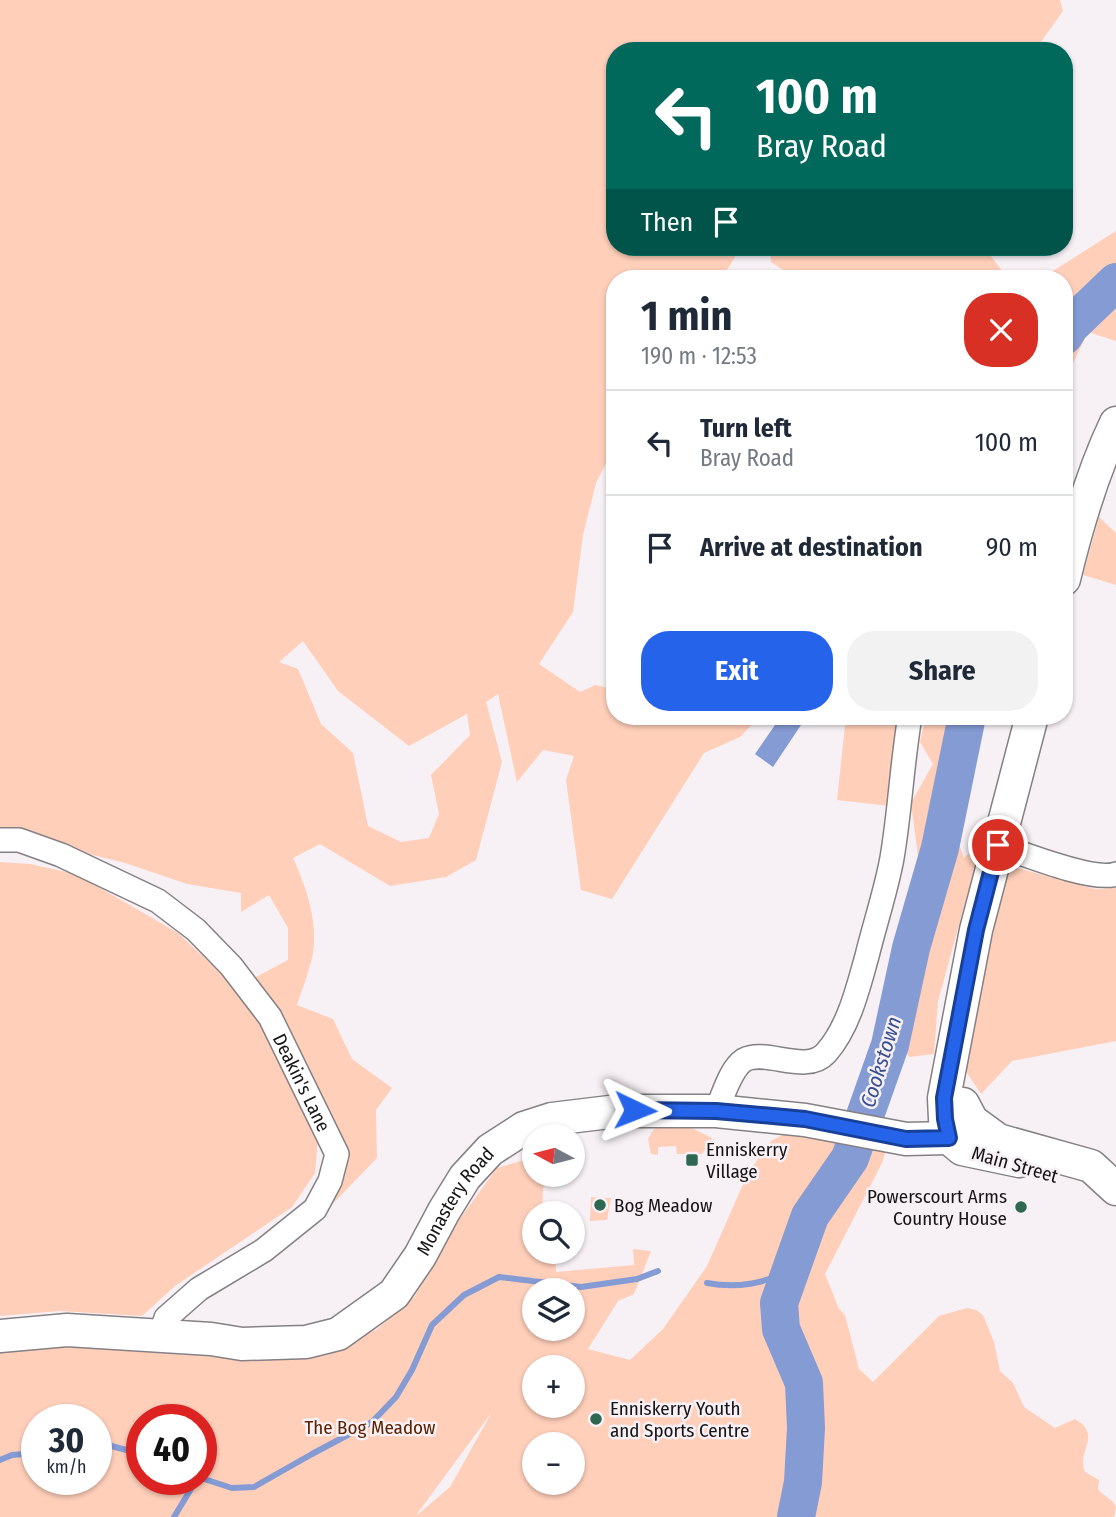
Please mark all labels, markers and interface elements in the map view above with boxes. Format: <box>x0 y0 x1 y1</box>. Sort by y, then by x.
text: 100 m <box>756 67 878 126</box>
icon: left <box>641 70 732 161</box>
text: Bray Road <box>756 127 887 165</box>
icon: arrive <box>707 203 745 241</box>
text: Then <box>641 207 693 238</box>
text: 1 min <box>641 291 732 341</box>
button: close <box>964 293 1038 367</box>
text: 190 m · 12:53 <box>641 342 757 370</box>
text: Turn left <box>700 413 792 444</box>
icon: left <box>641 424 679 462</box>
text: 100 m <box>975 427 1038 458</box>
text: Bray Road <box>700 444 794 472</box>
icon: arrive <box>641 529 679 567</box>
text: Arrive at destination <box>700 532 923 563</box>
text: 90 m <box>986 532 1038 563</box>
button: Exit <box>641 631 833 711</box>
button: Share <box>847 631 1038 711</box>
pin <box>968 815 1028 875</box>
icon: arrive <box>979 826 1017 864</box>
water label: Cookstown <box>855 1013 907 1111</box>
street label: Deakin's Lane <box>268 1030 335 1135</box>
position arrow <box>598 1073 672 1147</box>
north arrow <box>522 1124 584 1186</box>
map controls <box>522 1124 585 1495</box>
place label: Enniskerry Village <box>706 1138 788 1183</box>
street label: Main Street <box>969 1141 1061 1188</box>
street label: Monastery Road <box>412 1143 499 1259</box>
marker: Enniskerry Village <box>684 1152 700 1168</box>
place label: Powerscourt Arms Country House <box>867 1185 1007 1230</box>
place label: Bog Meadow <box>614 1194 713 1217</box>
marker: Bog Meadow <box>592 1197 608 1213</box>
marker: Powerscourt Arms Country House <box>1013 1199 1029 1215</box>
button: search <box>522 1201 585 1264</box>
button: layers <box>522 1278 585 1341</box>
button: + <box>522 1355 585 1418</box>
place label: Enniskerry Youth and Sports Centre <box>610 1397 749 1442</box>
speed limit sign: 40 <box>126 1404 217 1495</box>
marker: Enniskerry Youth and Sports Centre <box>588 1411 604 1427</box>
park label: The Bog Meadow <box>304 1416 436 1439</box>
text: 30 <box>49 1419 84 1461</box>
button: − <box>522 1432 585 1495</box>
text: km/h <box>46 1456 87 1478</box>

